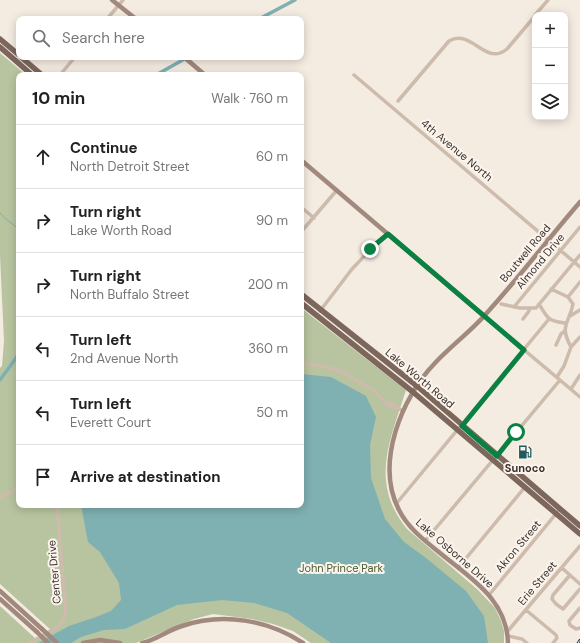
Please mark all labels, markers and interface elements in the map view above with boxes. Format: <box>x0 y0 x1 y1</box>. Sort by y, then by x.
map controls <box>532 12 568 120</box>
button: + <box>532 12 568 48</box>
search box <box>16 16 304 60</box>
icon: search <box>30 27 52 49</box>
text: Search here <box>62 28 145 48</box>
button: − <box>532 48 568 84</box>
button: layers <box>532 84 568 120</box>
text: 10 min <box>32 87 85 109</box>
text: Walk · 760 m <box>211 90 288 107</box>
street label: 4th Avenue North <box>418 116 496 184</box>
text: Continue <box>70 138 138 158</box>
icon: ahead <box>32 146 54 168</box>
text: 60 m <box>256 148 288 165</box>
text: North Detroit Street <box>70 158 190 175</box>
text: Turn right <box>70 202 141 222</box>
icon: right <box>32 210 54 232</box>
text: 90 m <box>256 212 288 229</box>
street label: Boutwell Road <box>497 221 553 285</box>
text: Lake Worth Road <box>70 222 172 239</box>
street label: Almond Drive <box>513 230 567 292</box>
route end <box>361 240 379 258</box>
text: Turn right <box>70 266 141 286</box>
icon: right <box>32 274 54 296</box>
text: 200 m <box>248 276 288 293</box>
text: North Buffalo Street <box>70 286 189 303</box>
text: Turn left <box>70 330 131 350</box>
icon: left <box>32 338 54 360</box>
text: 360 m <box>248 340 288 357</box>
street label: Lake Worth Road <box>383 345 457 411</box>
text: 2nd Avenue North <box>70 350 178 367</box>
text: Turn left <box>70 394 131 414</box>
icon: left <box>32 402 54 424</box>
text: 50 m <box>256 404 288 421</box>
text: Everett Court <box>70 414 151 431</box>
route start <box>507 423 525 441</box>
fuel station icon: Sunoco <box>517 444 533 460</box>
place label: Sunoco <box>505 461 545 475</box>
icon: arrive <box>32 466 54 488</box>
text: Arrive at destination <box>70 467 221 487</box>
street label: Lake Osborne Drive <box>413 515 497 591</box>
street label: Akron Street <box>492 517 544 575</box>
street label: Center Drive <box>44 540 64 604</box>
street label: Erie Street <box>515 558 559 608</box>
park label: John Prince Park <box>299 561 384 575</box>

